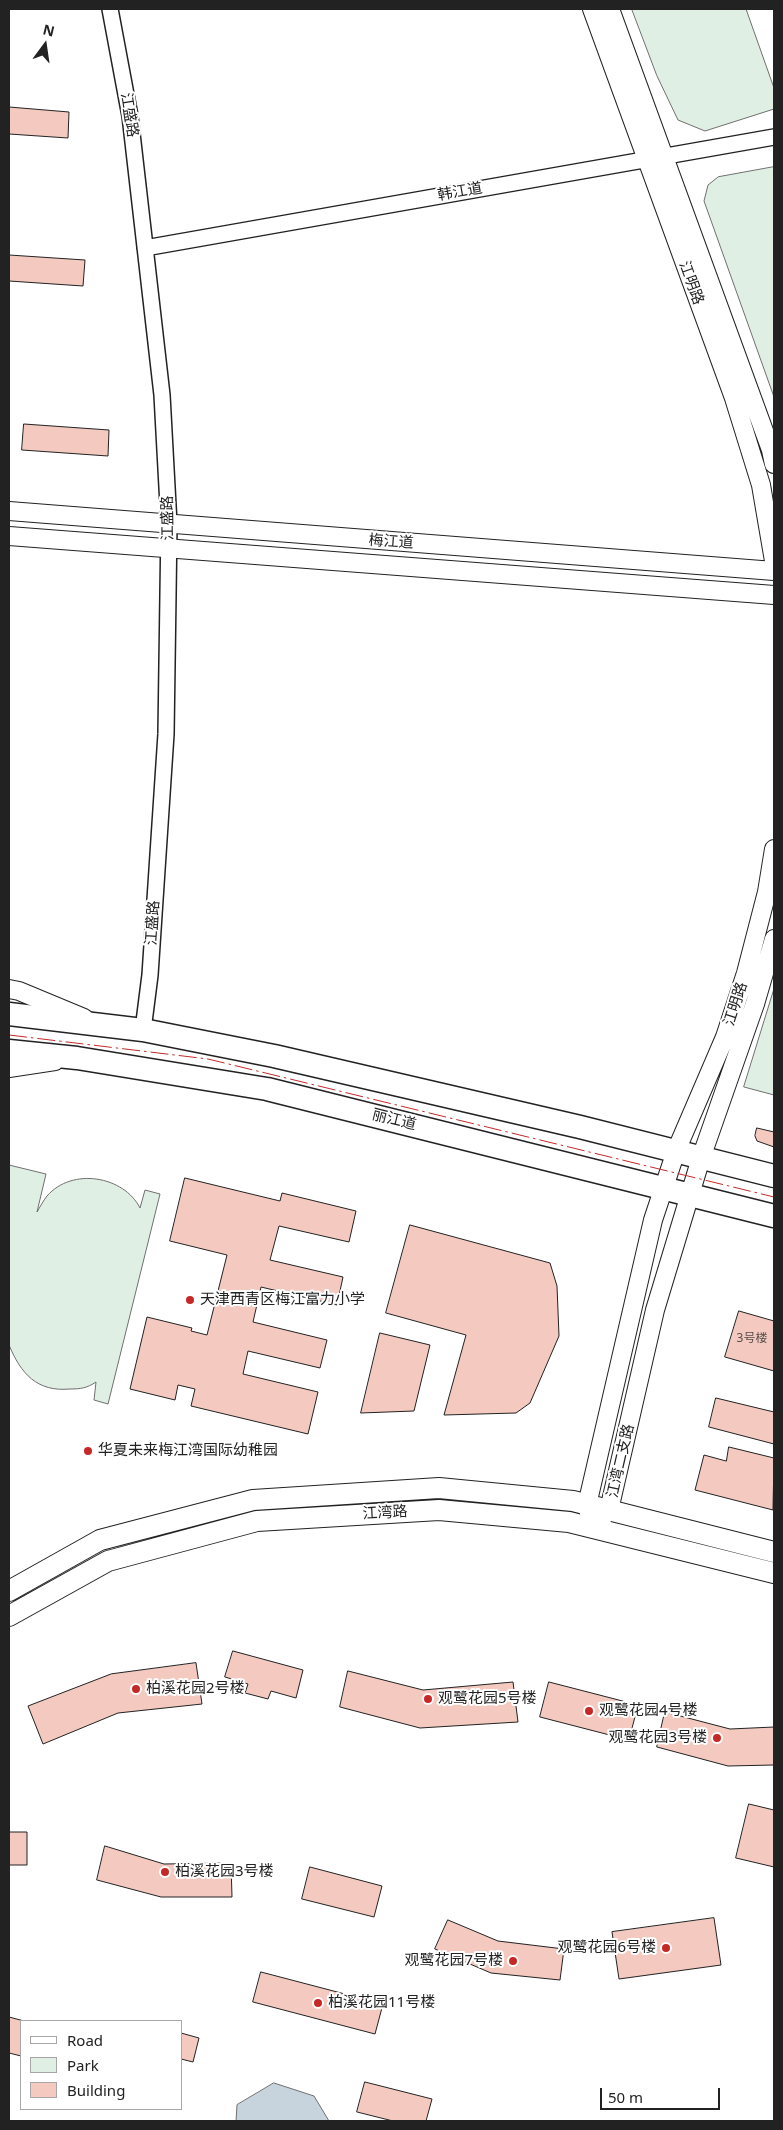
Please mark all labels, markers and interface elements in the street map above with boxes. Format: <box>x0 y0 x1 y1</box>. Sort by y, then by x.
text: N <box>41 19 57 41</box>
north arrow <box>20 20 70 70</box>
street label: 江盛路 <box>117 91 141 139</box>
street label: 韩江道 <box>436 179 484 205</box>
street label: 江明路 <box>675 259 707 307</box>
street label: 江盛路 <box>159 495 177 541</box>
street label: 梅江道 <box>368 531 414 553</box>
street label: 江盛路 <box>142 900 164 946</box>
street label: 江明路 <box>720 980 752 1028</box>
street label: 丽江道 <box>370 1106 418 1134</box>
place label: 天津西青区梅江富力小学 <box>200 1291 365 1309</box>
marker: 天津西青区梅江富力小学 <box>184 1294 196 1306</box>
house number: 3号楼 <box>737 1332 767 1346</box>
street label: 江湾二支路 <box>604 1422 638 1500</box>
place label: 华夏未来梅江湾国际幼稚园 <box>98 1442 278 1460</box>
marker: 华夏未来梅江湾国际幼稚园 <box>82 1445 94 1457</box>
street label: 江湾路 <box>362 1503 408 1523</box>
place label: 柏溪花园2号楼 <box>146 1680 245 1698</box>
marker: 柏溪花园2号楼 <box>130 1683 142 1695</box>
place label: 观鹭花园5号楼 <box>438 1690 537 1708</box>
marker: 观鹭花园5号楼 <box>422 1693 434 1705</box>
place label: 观鹭花园4号楼 <box>599 1702 698 1720</box>
marker: 观鹭花园4号楼 <box>583 1705 595 1717</box>
place label: 观鹭花园3号楼 <box>608 1729 707 1747</box>
marker: 观鹭花园3号楼 <box>711 1732 723 1744</box>
place label: 柏溪花园3号楼 <box>175 1863 274 1881</box>
marker: 柏溪花园3号楼 <box>159 1866 171 1878</box>
place label: 观鹭花园6号楼 <box>557 1939 656 1957</box>
marker: 观鹭花园6号楼 <box>660 1942 672 1954</box>
place label: 观鹭花园7号楼 <box>404 1952 503 1970</box>
marker: 观鹭花园7号楼 <box>507 1955 519 1967</box>
place label: 柏溪花园11号楼 <box>328 1994 435 2012</box>
marker: 柏溪花园11号楼 <box>312 1997 324 2009</box>
legend <box>20 2020 182 2110</box>
text: Road <box>67 2030 103 2050</box>
text: Park <box>67 2055 99 2075</box>
scale bar <box>603 2078 723 2110</box>
text: Building <box>67 2080 125 2100</box>
text: 50 m <box>608 2087 643 2107</box>

